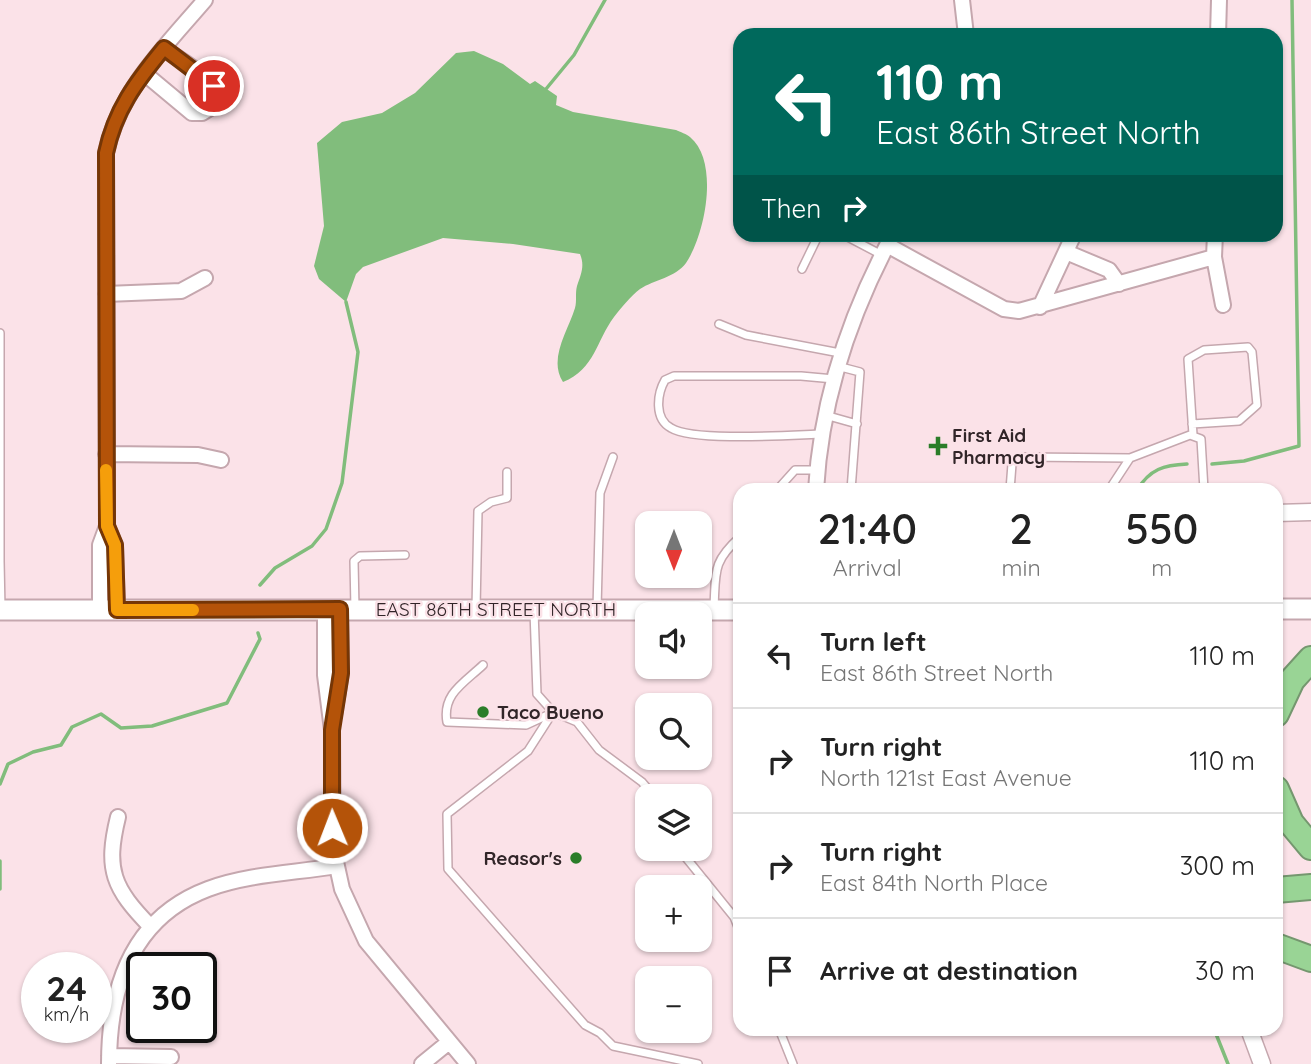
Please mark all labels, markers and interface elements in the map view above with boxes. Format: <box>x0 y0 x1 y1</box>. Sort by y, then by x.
text: 110 m <box>876 51 1003 112</box>
pin <box>184 56 244 116</box>
icon: left <box>761 56 852 147</box>
icon: arrive <box>195 67 233 105</box>
text: East 86th Street North <box>876 112 1201 152</box>
icon: right <box>835 189 873 227</box>
text: Then <box>761 192 821 225</box>
place label: First Aid Pharmacy <box>952 423 1045 469</box>
marker: First Aid Pharmacy <box>930 438 946 454</box>
text: 21:40 <box>818 502 917 555</box>
text: 2 <box>1009 502 1033 555</box>
text: 550 <box>1125 502 1198 555</box>
north arrow <box>635 511 712 588</box>
map controls <box>635 511 712 1043</box>
text: Arrival <box>833 553 902 582</box>
text: min <box>1002 553 1041 582</box>
text: m <box>1151 553 1172 582</box>
street label: EAST 86TH STREET NORTH <box>376 597 616 621</box>
button: sound <box>635 602 712 679</box>
text: Turn left <box>820 625 927 658</box>
icon: left <box>761 637 799 675</box>
text: 110 m <box>1189 639 1255 672</box>
text: East 86th Street North <box>820 658 1053 687</box>
button: search <box>635 693 712 770</box>
place label: Taco Bueno <box>497 700 604 724</box>
marker: Taco Bueno <box>475 704 491 720</box>
text: Turn right <box>820 730 942 763</box>
icon: right <box>761 742 799 780</box>
text: 110 m <box>1189 744 1255 777</box>
text: North 121st East Avenue <box>820 763 1072 792</box>
button: layers <box>635 784 712 861</box>
position arrow <box>295 791 369 865</box>
text: Turn right <box>820 835 942 868</box>
place label: Reasor's <box>483 846 562 870</box>
icon: right <box>761 847 799 885</box>
text: 300 m <box>1180 849 1255 882</box>
marker: Reasor's <box>568 850 584 866</box>
text: East 84th North Place <box>820 868 1048 897</box>
button: + <box>635 875 712 952</box>
speed limit sign: 30 <box>126 952 217 1043</box>
icon: arrive <box>761 952 799 990</box>
text: Arrive at destination <box>820 954 1078 987</box>
text: 30 m <box>1195 954 1255 987</box>
text: 24 <box>46 966 87 1010</box>
button: − <box>635 966 712 1043</box>
text: km/h <box>44 1003 89 1026</box>

